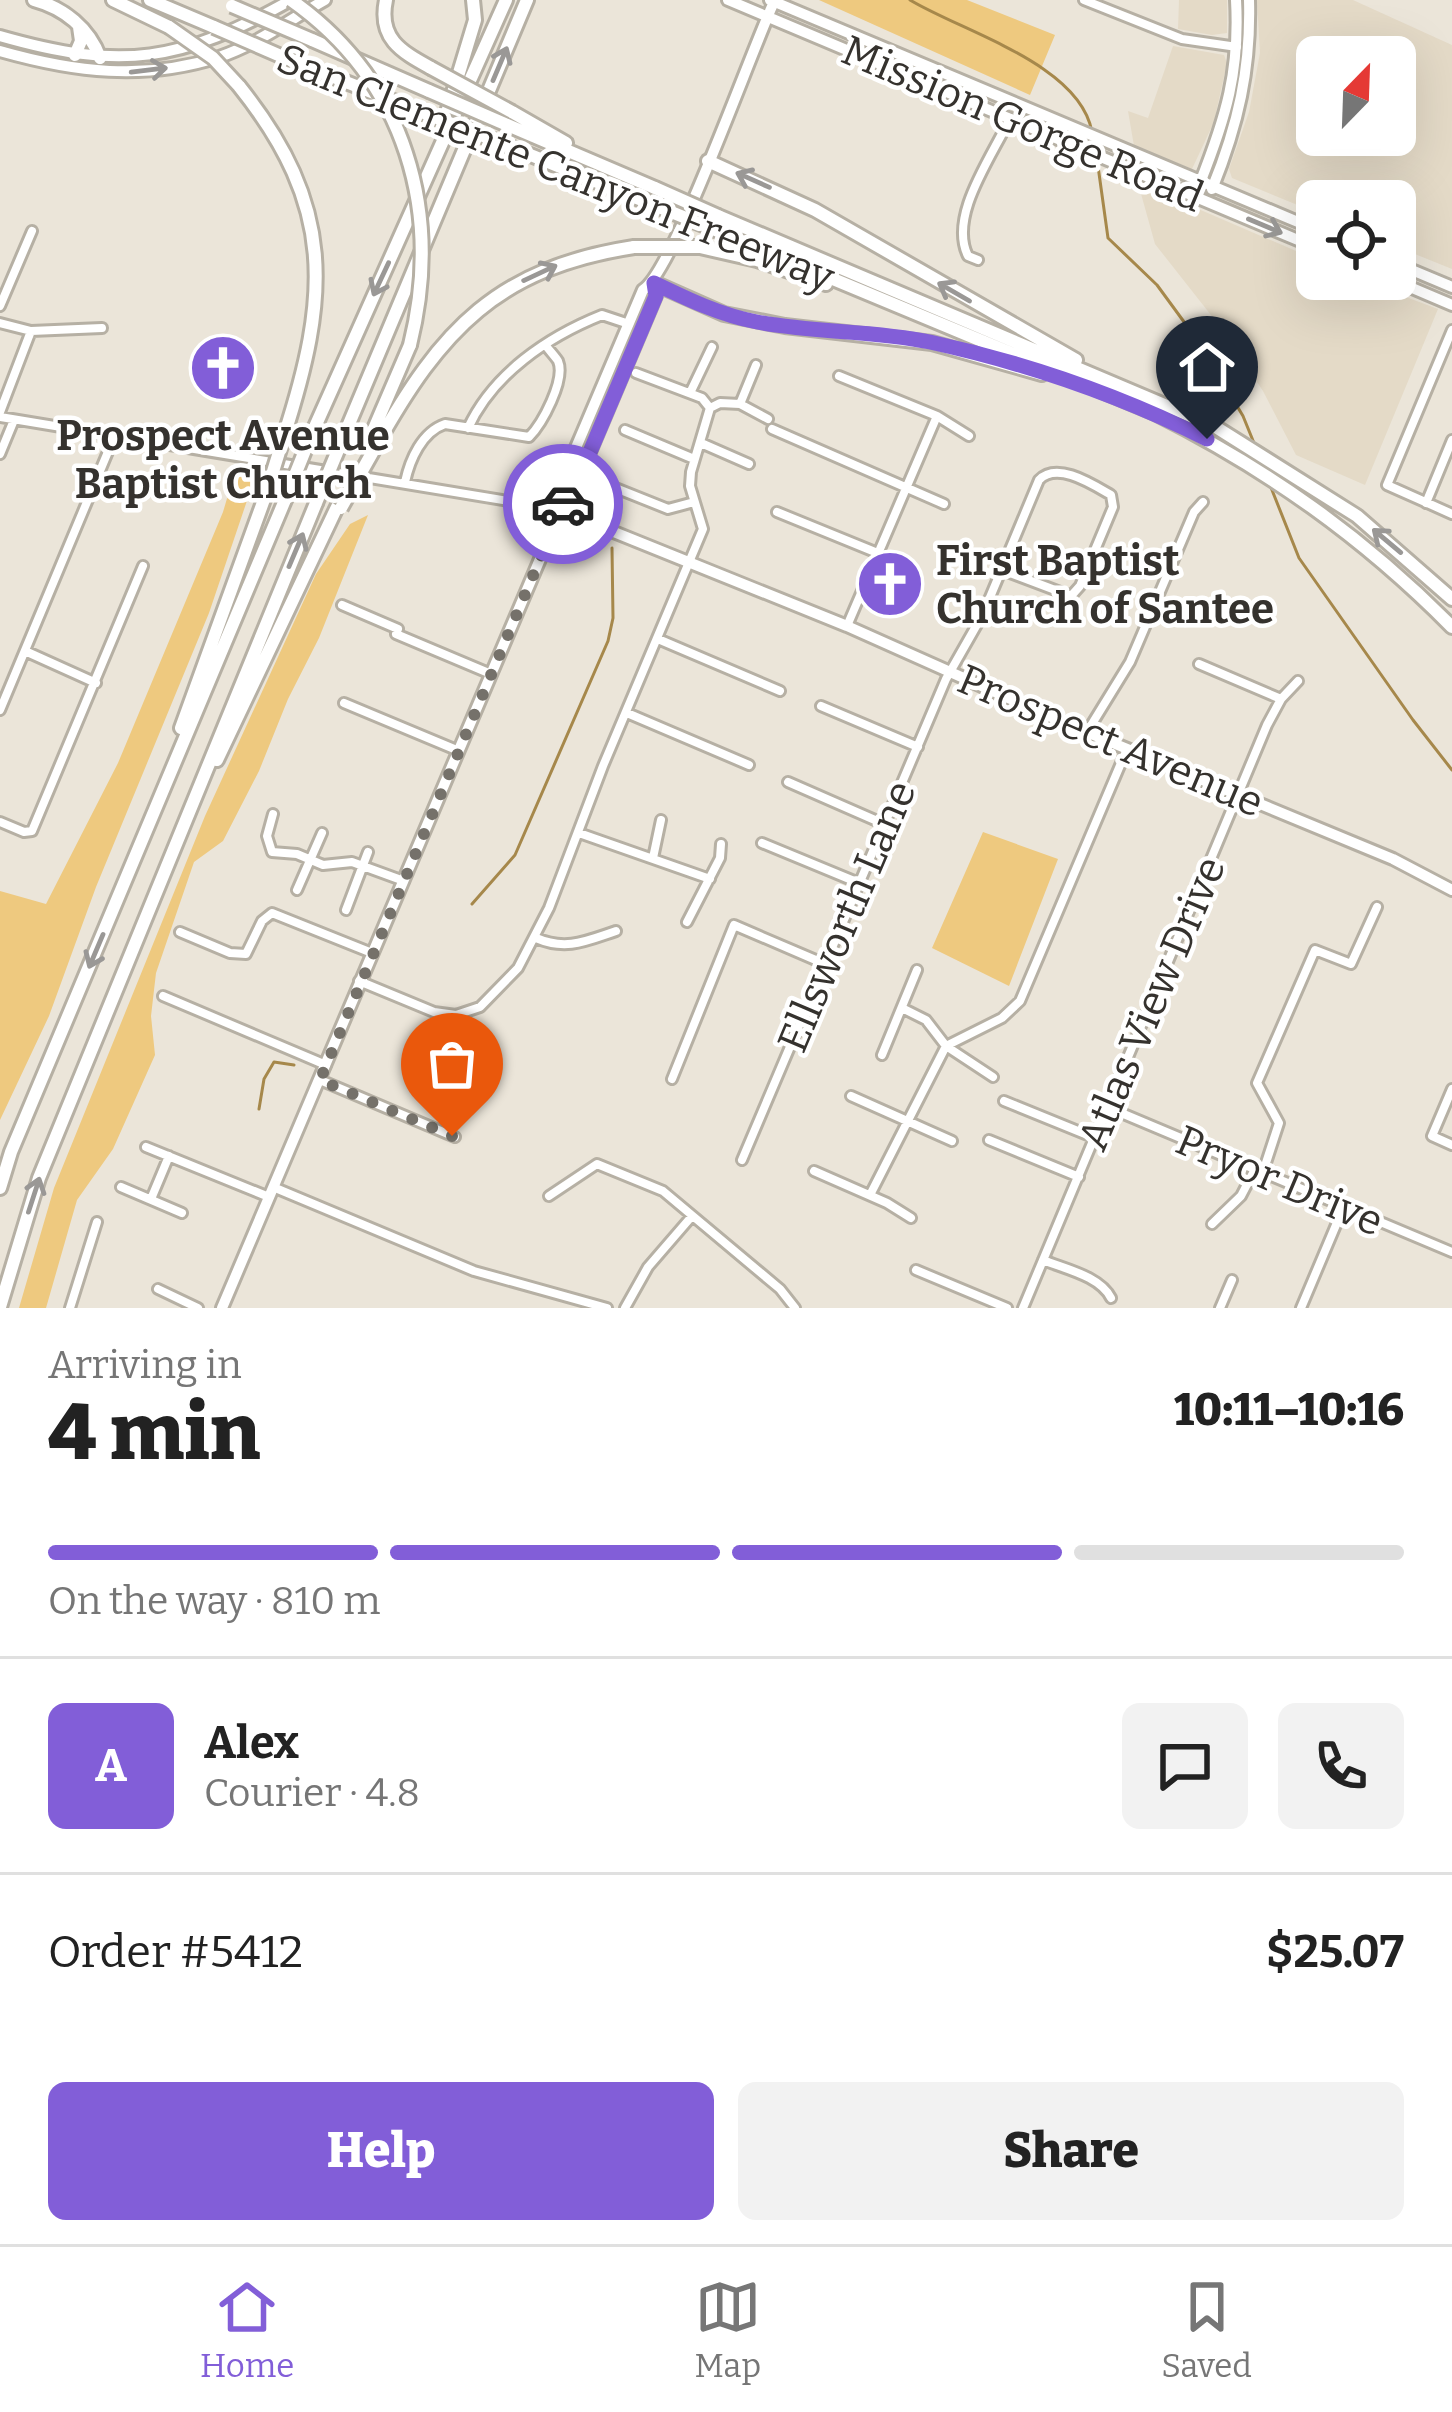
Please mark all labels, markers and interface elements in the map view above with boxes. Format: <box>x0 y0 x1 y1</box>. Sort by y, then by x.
street label: Mission Gorge Road <box>834 25 1211 223</box>
street label: San Clemente Canyon Freeway <box>270 33 842 303</box>
north arrow <box>1296 36 1416 156</box>
map controls <box>1296 36 1416 300</box>
one-way arrow <box>491 47 512 84</box>
one-way arrow <box>129 59 168 81</box>
one-way arrow <box>735 168 771 190</box>
button: locate <box>1296 180 1416 300</box>
one-way arrow <box>1246 217 1283 238</box>
one-way arrow <box>369 260 391 296</box>
one-way arrow <box>521 261 557 283</box>
one-way arrow <box>937 279 972 303</box>
pin <box>1156 316 1258 439</box>
church icon: Prospect Avenue Baptist Church <box>188 333 258 403</box>
icon: home <box>1174 334 1240 400</box>
place label: Prospect Avenue Baptist Church <box>56 411 390 509</box>
courier <box>503 444 623 564</box>
icon: car <box>530 471 596 537</box>
one-way arrow <box>1372 528 1403 556</box>
one-way arrow <box>287 532 308 569</box>
place label: First Baptist Church of Santee <box>936 536 1274 634</box>
church icon: First Baptist Church of Santee <box>855 549 925 619</box>
street label: Prospect Avenue <box>950 654 1271 828</box>
street label: Ellsworth Lane <box>767 773 927 1059</box>
street label: Atlas View Drive <box>1068 849 1236 1158</box>
one-way arrow <box>84 931 105 968</box>
pin <box>401 1013 503 1136</box>
icon: bag <box>419 1031 485 1097</box>
street label: Pryor Drive <box>1169 1115 1390 1247</box>
one-way arrow <box>24 1177 46 1215</box>
text: Arriving in <box>48 1342 242 1388</box>
text: 10:11–10:16 <box>1174 1383 1404 1437</box>
text: 4 min <box>48 1386 260 1480</box>
text: On the way · 810 m <box>48 1578 380 1624</box>
button: chat <box>1122 1703 1248 1829</box>
button: phone <box>1278 1703 1404 1829</box>
text: Alex <box>204 1716 299 1770</box>
text: A <box>95 1739 127 1793</box>
text: Courier · 4.8 <box>204 1770 420 1816</box>
text: Order #5412 <box>48 1925 303 1979</box>
text: $25.07 <box>1266 1925 1404 1979</box>
button: Help <box>48 2082 714 2220</box>
button: Share <box>738 2082 1404 2220</box>
tab: Home <box>200 2274 294 2386</box>
tab: Map <box>694 2274 761 2386</box>
tab: Saved <box>1161 2274 1252 2386</box>

